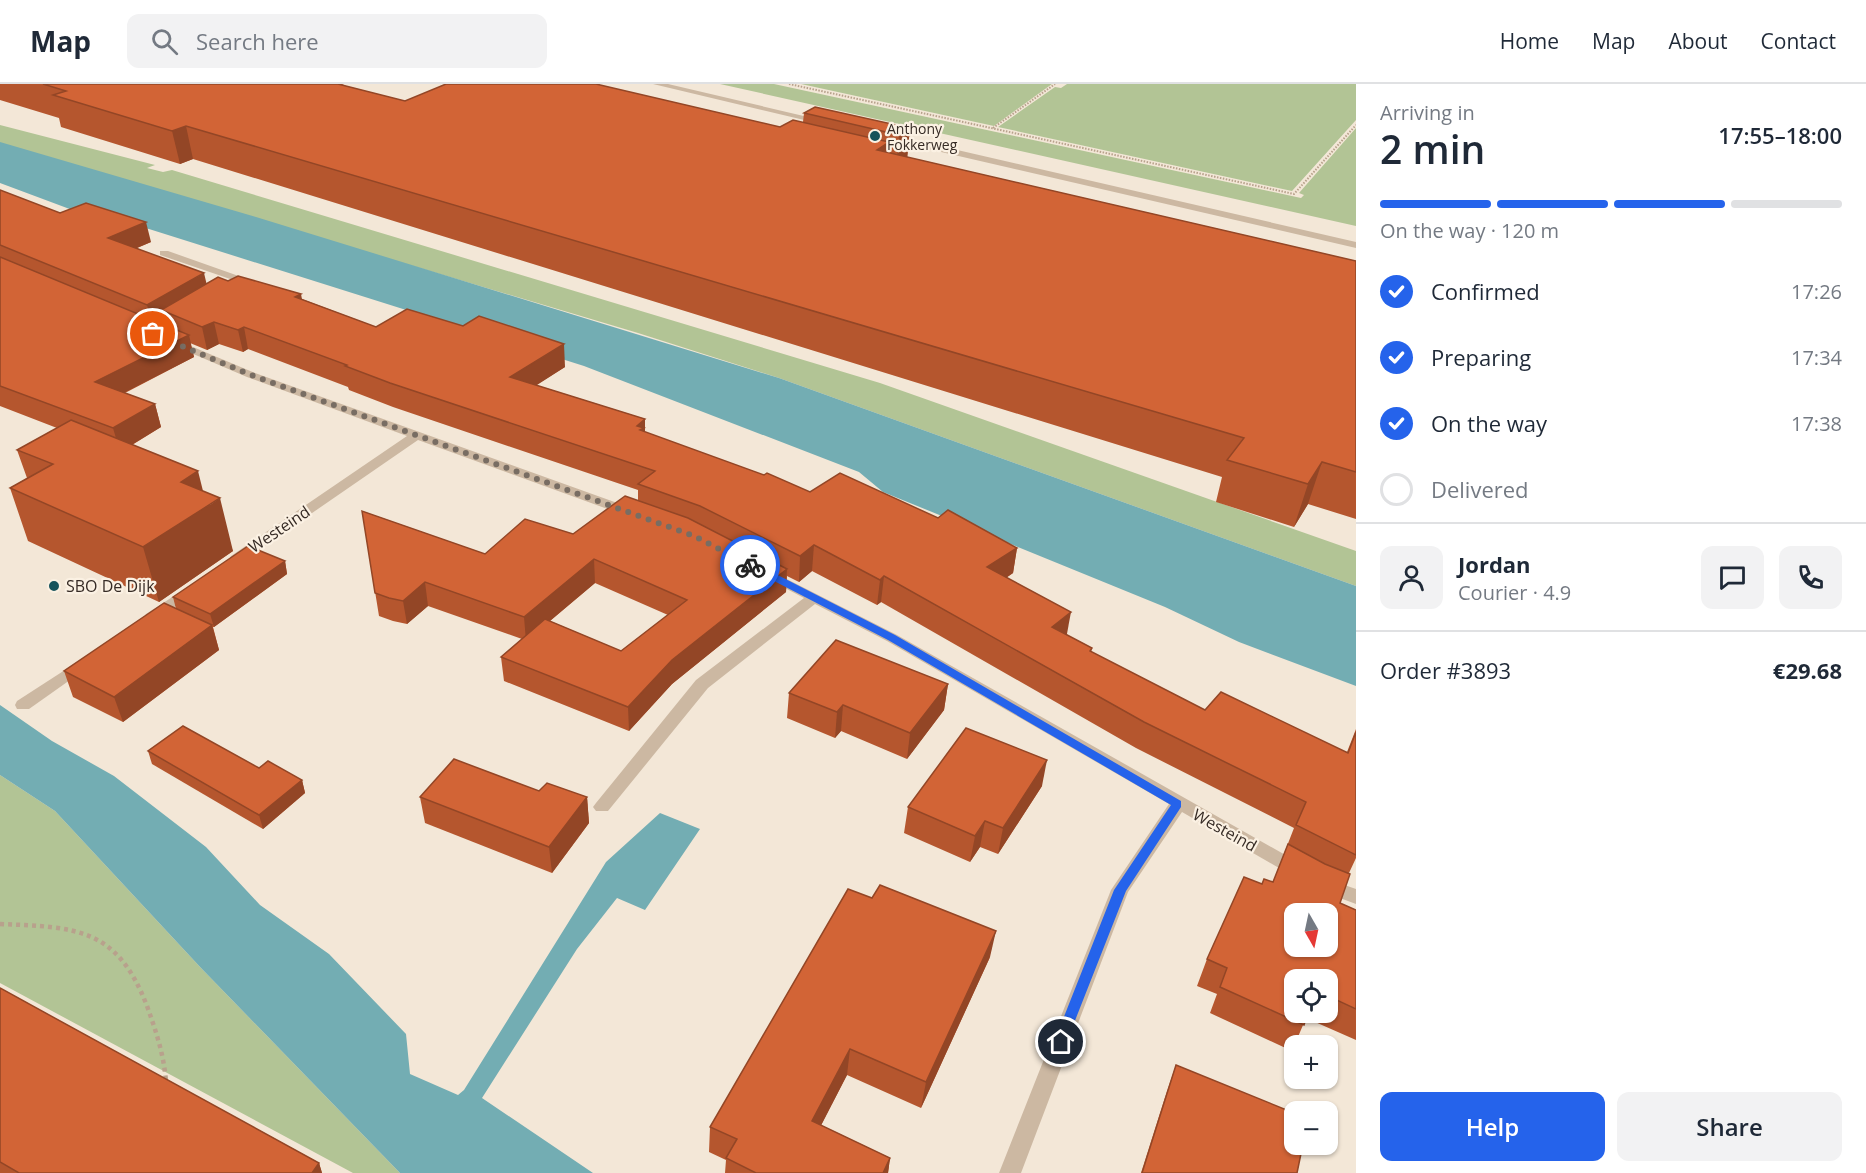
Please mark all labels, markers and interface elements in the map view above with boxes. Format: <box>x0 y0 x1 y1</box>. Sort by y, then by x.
search box <box>127 14 547 68</box>
text: Map <box>30 22 91 60</box>
icon: search <box>148 25 181 58</box>
text: Search here <box>196 26 319 56</box>
text: Home <box>1500 27 1559 55</box>
text: Map <box>1592 27 1635 55</box>
text: About <box>1668 27 1728 55</box>
text: Contact <box>1761 27 1836 55</box>
text: Arriving in <box>1380 99 1475 126</box>
place label: Anthony Fokkerweg <box>887 119 958 154</box>
text: 17:55–18:00 <box>1718 120 1842 150</box>
text: 2 min <box>1380 122 1485 175</box>
marker: Anthony Fokkerweg <box>868 129 882 143</box>
text: On the way · 120 m <box>1380 217 1559 244</box>
icon: check <box>1380 275 1413 308</box>
text: Confirmed <box>1431 276 1540 306</box>
text: 17:26 <box>1791 278 1842 305</box>
pin <box>127 308 178 359</box>
icon: bag <box>136 317 169 350</box>
icon: check <box>1380 341 1413 374</box>
text: Preparing <box>1431 342 1531 372</box>
text: 17:34 <box>1791 344 1842 371</box>
icon: check <box>1380 407 1413 440</box>
text: On the way <box>1431 408 1547 438</box>
text: 17:38 <box>1791 410 1842 437</box>
text: Delivered <box>1431 474 1529 504</box>
street label: Westeind <box>244 500 314 558</box>
courier <box>720 535 780 595</box>
button: person <box>1380 546 1443 609</box>
button: chat <box>1701 546 1764 609</box>
button: phone <box>1779 546 1842 609</box>
icon: bike <box>734 549 767 582</box>
text: Jordan <box>1458 549 1531 579</box>
place label: SBO De Dijk <box>66 575 155 597</box>
marker: SBO De Dijk <box>47 579 61 593</box>
text: Courier · 4.9 <box>1458 579 1571 606</box>
text: Order #3893 <box>1380 655 1511 685</box>
text: €29.68 <box>1773 655 1842 685</box>
street label: Westeind <box>1189 803 1261 857</box>
north arrow <box>1284 903 1338 957</box>
map controls <box>1284 903 1338 1155</box>
button: locate <box>1284 969 1338 1023</box>
pin <box>1035 1016 1086 1067</box>
icon: home <box>1044 1025 1077 1058</box>
button: + <box>1284 1035 1338 1089</box>
button: Help <box>1380 1092 1605 1161</box>
button: Share <box>1617 1092 1842 1161</box>
button: − <box>1284 1101 1338 1155</box>

